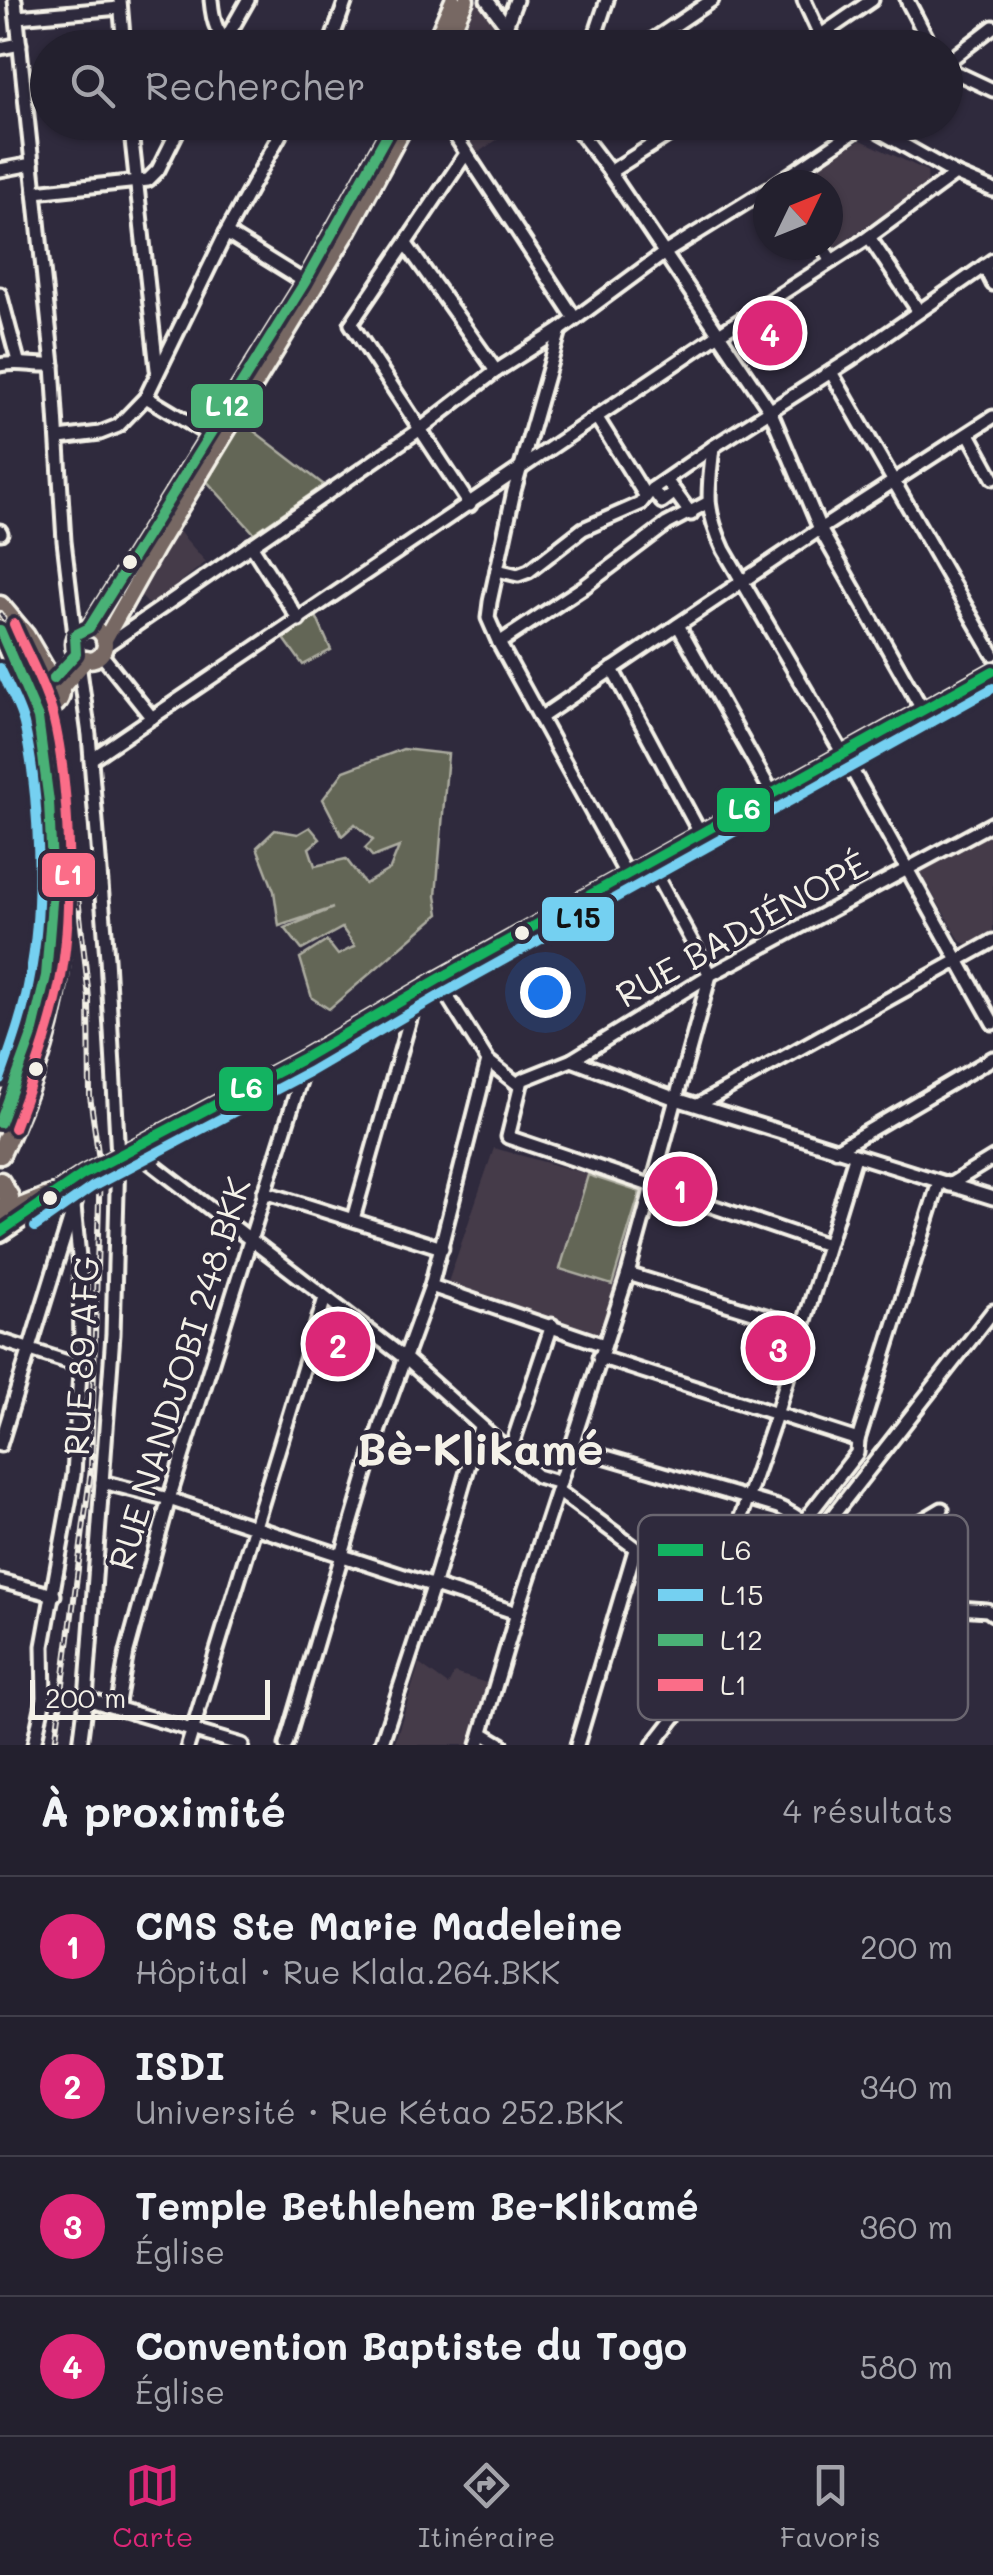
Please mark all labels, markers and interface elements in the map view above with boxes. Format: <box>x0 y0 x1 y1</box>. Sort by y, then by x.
search box <box>30 30 963 140</box>
icon: search <box>65 58 120 113</box>
text: Rechercher <box>145 60 366 110</box>
north arrow <box>753 170 843 260</box>
pin: 4 <box>738 296 802 370</box>
line badge: L12 <box>189 382 265 430</box>
text: L12 <box>205 387 249 423</box>
unlabelled marker <box>120 552 140 572</box>
line badge: L6 <box>715 786 772 834</box>
text: L6 <box>727 790 761 826</box>
street label: RUE BADJÉNOPÉ <box>607 840 875 1017</box>
line badge: L1 <box>40 851 97 899</box>
text: L1 <box>54 856 82 892</box>
line badge: L15 <box>540 895 616 943</box>
text: L15 <box>556 899 601 935</box>
unlabelled marker <box>512 923 532 943</box>
your location <box>520 967 571 1018</box>
unlabelled marker <box>26 1059 46 1079</box>
line badge: L6 <box>217 1065 275 1113</box>
text: L6 <box>229 1069 263 1105</box>
pin: 1 <box>648 1152 712 1226</box>
street label: RUE NANDJOBI 248.BKK <box>96 1172 260 1575</box>
unlabelled marker <box>40 1188 60 1208</box>
street label: RUE 89 AFG <box>52 1255 108 1457</box>
pin: 2 <box>306 1306 370 1382</box>
pin: 3 <box>746 1310 810 1386</box>
district label: Bè-Klikamé <box>356 1418 604 1476</box>
legend <box>638 1515 968 1720</box>
text: L6 <box>720 1531 752 1567</box>
text: L15 <box>720 1576 764 1612</box>
text: L12 <box>720 1621 763 1657</box>
text: L1 <box>720 1666 747 1702</box>
scale bar <box>30 1675 270 1720</box>
text: 200 m <box>45 1679 126 1715</box>
text: À proximité <box>40 1783 286 1838</box>
text: 4 résultats <box>783 1789 953 1831</box>
text: CMS Ste Marie Madeleine <box>135 1900 622 1950</box>
text: 1 <box>65 1925 80 1967</box>
text: 200 m <box>860 1925 953 1967</box>
text: Hôpital · Rue Klala.264.BKK <box>135 1950 560 1992</box>
text: ISDI <box>135 2040 225 2090</box>
text: 2 <box>64 2065 81 2107</box>
text: 340 m <box>860 2065 953 2107</box>
text: Université · Rue Kétao 252.BKK <box>135 2090 623 2132</box>
text: Temple Bethlehem Be-Klikamé <box>135 2180 699 2230</box>
text: 3 <box>63 2205 82 2247</box>
text: 360 m <box>859 2205 953 2247</box>
text: Église <box>135 2230 225 2272</box>
text: Convention Baptiste du Togo <box>135 2320 687 2370</box>
text: 4 <box>62 2345 83 2387</box>
text: 580 m <box>859 2345 953 2387</box>
text: Église <box>135 2370 225 2412</box>
tab: Carte <box>112 2458 193 2554</box>
tab: Itinéraire <box>418 2458 555 2554</box>
tab: Favoris <box>780 2458 881 2554</box>

